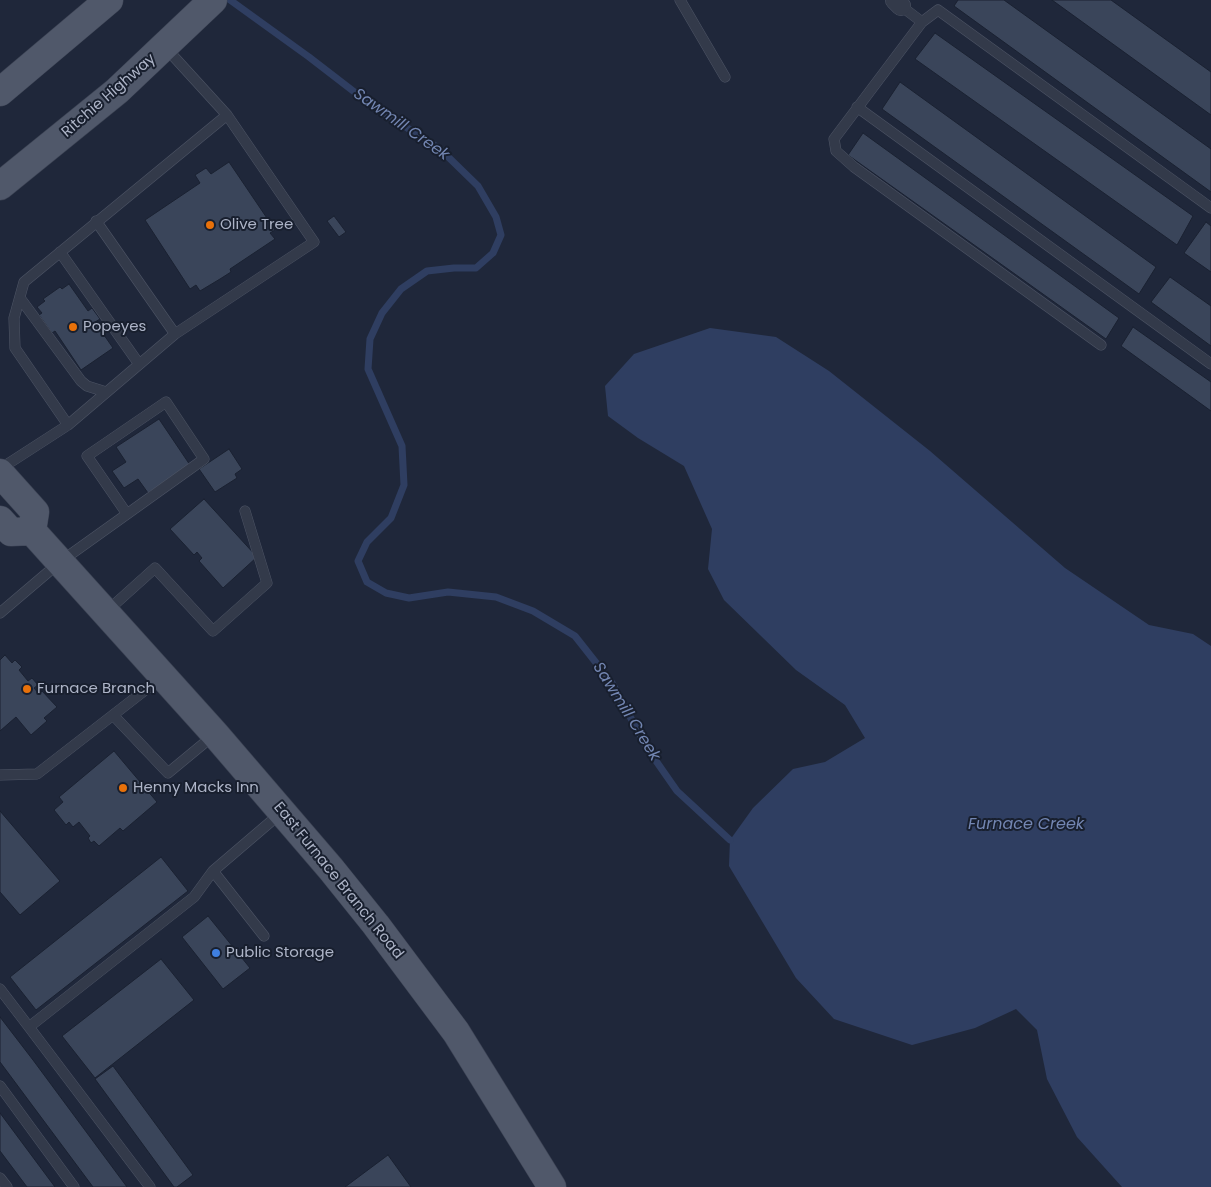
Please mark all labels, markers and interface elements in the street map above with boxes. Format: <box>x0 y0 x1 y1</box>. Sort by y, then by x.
street label: Ritchie Highway <box>58 50 160 142</box>
water label: Sawmill Creek <box>349 85 453 165</box>
place label: Olive Tree <box>220 216 293 234</box>
marker: Olive Tree <box>204 219 216 231</box>
place label: Popeyes <box>83 318 146 336</box>
marker: Popeyes <box>67 321 79 333</box>
water label: Sawmill Creek <box>588 659 664 765</box>
place label: Furnace Branch <box>37 680 155 698</box>
marker: Furnace Branch <box>21 683 33 695</box>
place label: Henny Macks Inn <box>133 779 259 797</box>
marker: Henny Macks Inn <box>117 782 129 794</box>
street label: East Furnace Branch Road <box>269 799 407 963</box>
water label: Furnace Creek <box>968 815 1084 835</box>
place label: Public Storage <box>226 944 334 962</box>
marker: Public Storage <box>210 947 222 959</box>

